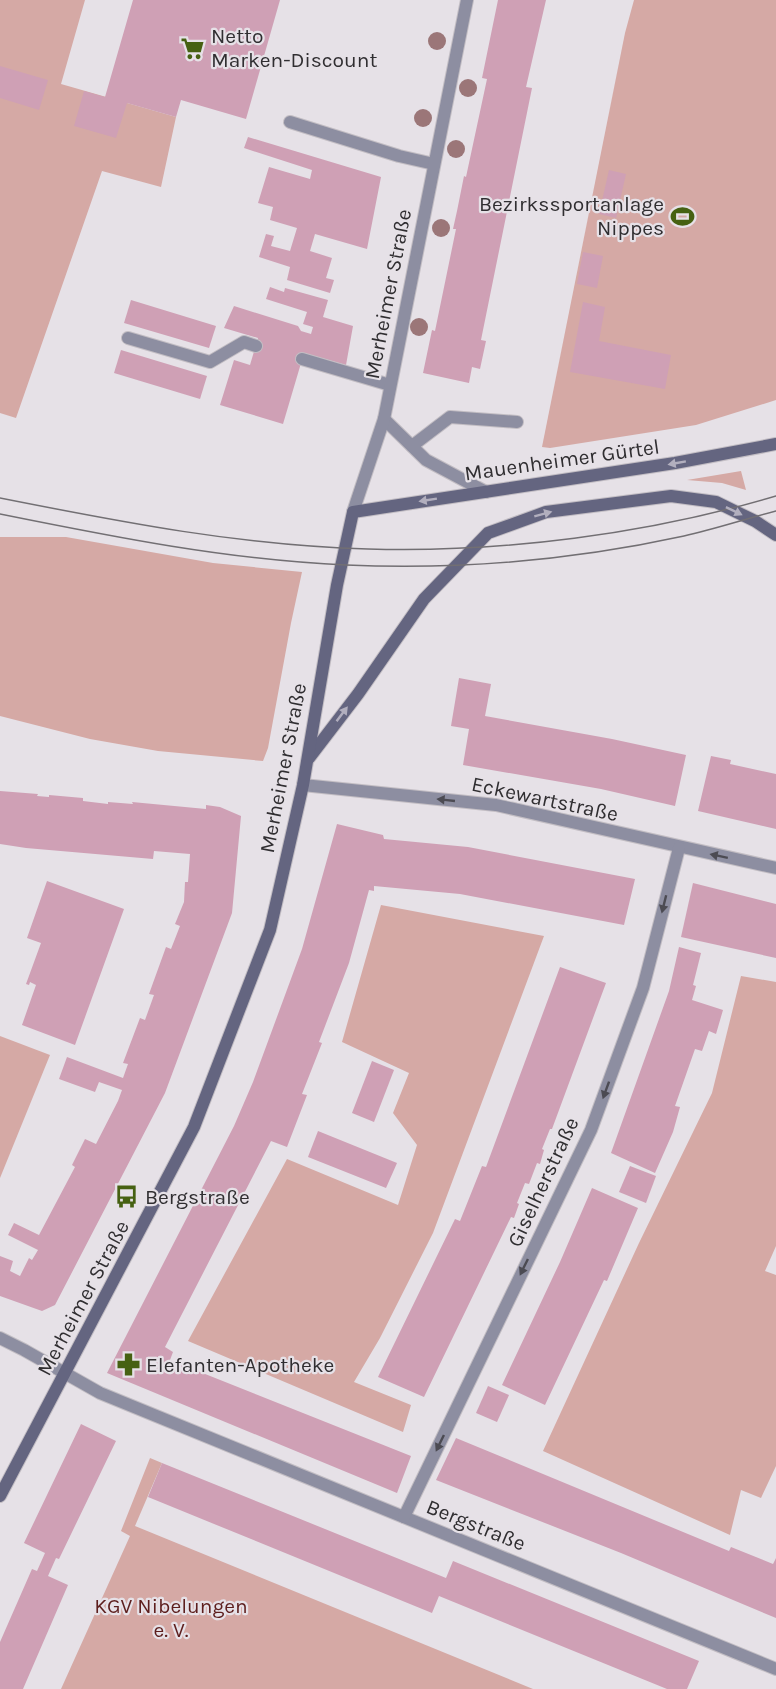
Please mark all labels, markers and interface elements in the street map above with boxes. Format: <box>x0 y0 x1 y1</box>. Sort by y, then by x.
place label: Netto Marken-Discount <box>211 24 377 72</box>
supermarket icon: Netto Marken-Discount <box>180 35 206 61</box>
place label: Bezirkssportanlage Nippes <box>479 192 664 240</box>
sports icon: Bezirkssportanlage Nippes <box>669 203 695 229</box>
street label: Merheimer Straße <box>360 207 416 381</box>
street label: Mauenheimer Gürtel <box>463 434 661 486</box>
one-way arrow <box>668 459 687 468</box>
one-way arrow <box>418 496 437 505</box>
one-way arrow <box>726 506 743 516</box>
one-way arrow <box>535 509 553 518</box>
street label: Merheimer Straße <box>255 681 311 855</box>
one-way arrow <box>336 707 348 722</box>
street label: Eckewartstraße <box>469 772 621 826</box>
one-way arrow <box>436 795 455 804</box>
one-way arrow <box>709 851 728 860</box>
one-way arrow <box>659 895 669 913</box>
one-way arrow <box>600 1081 610 1099</box>
street label: Giselherstraße <box>502 1113 584 1251</box>
bus stop icon: Bergstraße <box>114 1184 140 1210</box>
place label: Bergstraße <box>145 1185 250 1209</box>
street label: Merheimer Straße <box>32 1216 134 1380</box>
one-way arrow <box>520 1259 529 1276</box>
pharmacy icon: Elefanten-Apotheke <box>115 1352 141 1378</box>
place label: Elefanten-Apotheke <box>146 1353 334 1377</box>
one-way arrow <box>435 1434 444 1451</box>
street label: Bergstraße <box>423 1494 529 1556</box>
park label: KGV Nibelungen e. V. <box>94 1594 248 1642</box>

